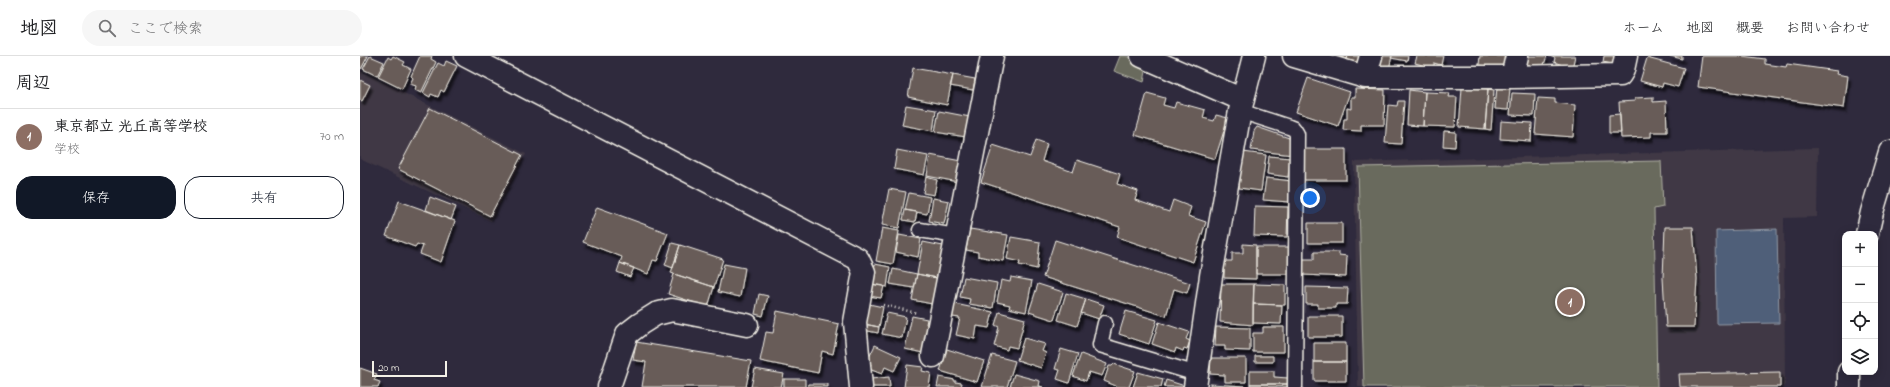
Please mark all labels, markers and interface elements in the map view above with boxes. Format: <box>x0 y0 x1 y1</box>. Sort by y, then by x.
search box <box>82 10 362 46</box>
text: 地図 <box>20 16 58 43</box>
icon: search <box>96 17 118 39</box>
text: ここで検索 <box>128 18 203 40</box>
text: ホーム <box>1623 18 1664 39</box>
text: 地図 <box>1686 18 1714 39</box>
text: 概要 <box>1736 18 1764 39</box>
text: お問い合わせ <box>1786 18 1870 39</box>
text: 周辺 <box>16 71 50 96</box>
text: 東京都立 光丘高等学校 <box>54 116 208 138</box>
text: 1 <box>27 127 31 146</box>
text: 70 m <box>320 127 344 146</box>
text: 学校 <box>54 140 80 159</box>
button: 保存 <box>16 176 176 219</box>
button: 共有 <box>184 176 344 219</box>
your location <box>1300 188 1320 208</box>
map controls <box>1842 231 1878 375</box>
button: + <box>1842 231 1878 267</box>
button: − <box>1842 267 1878 303</box>
pin: 1 <box>1557 287 1583 317</box>
button: locate <box>1842 303 1878 339</box>
button: layers <box>1842 339 1878 375</box>
scale bar <box>372 359 447 378</box>
text: 20 m <box>378 360 400 376</box>

